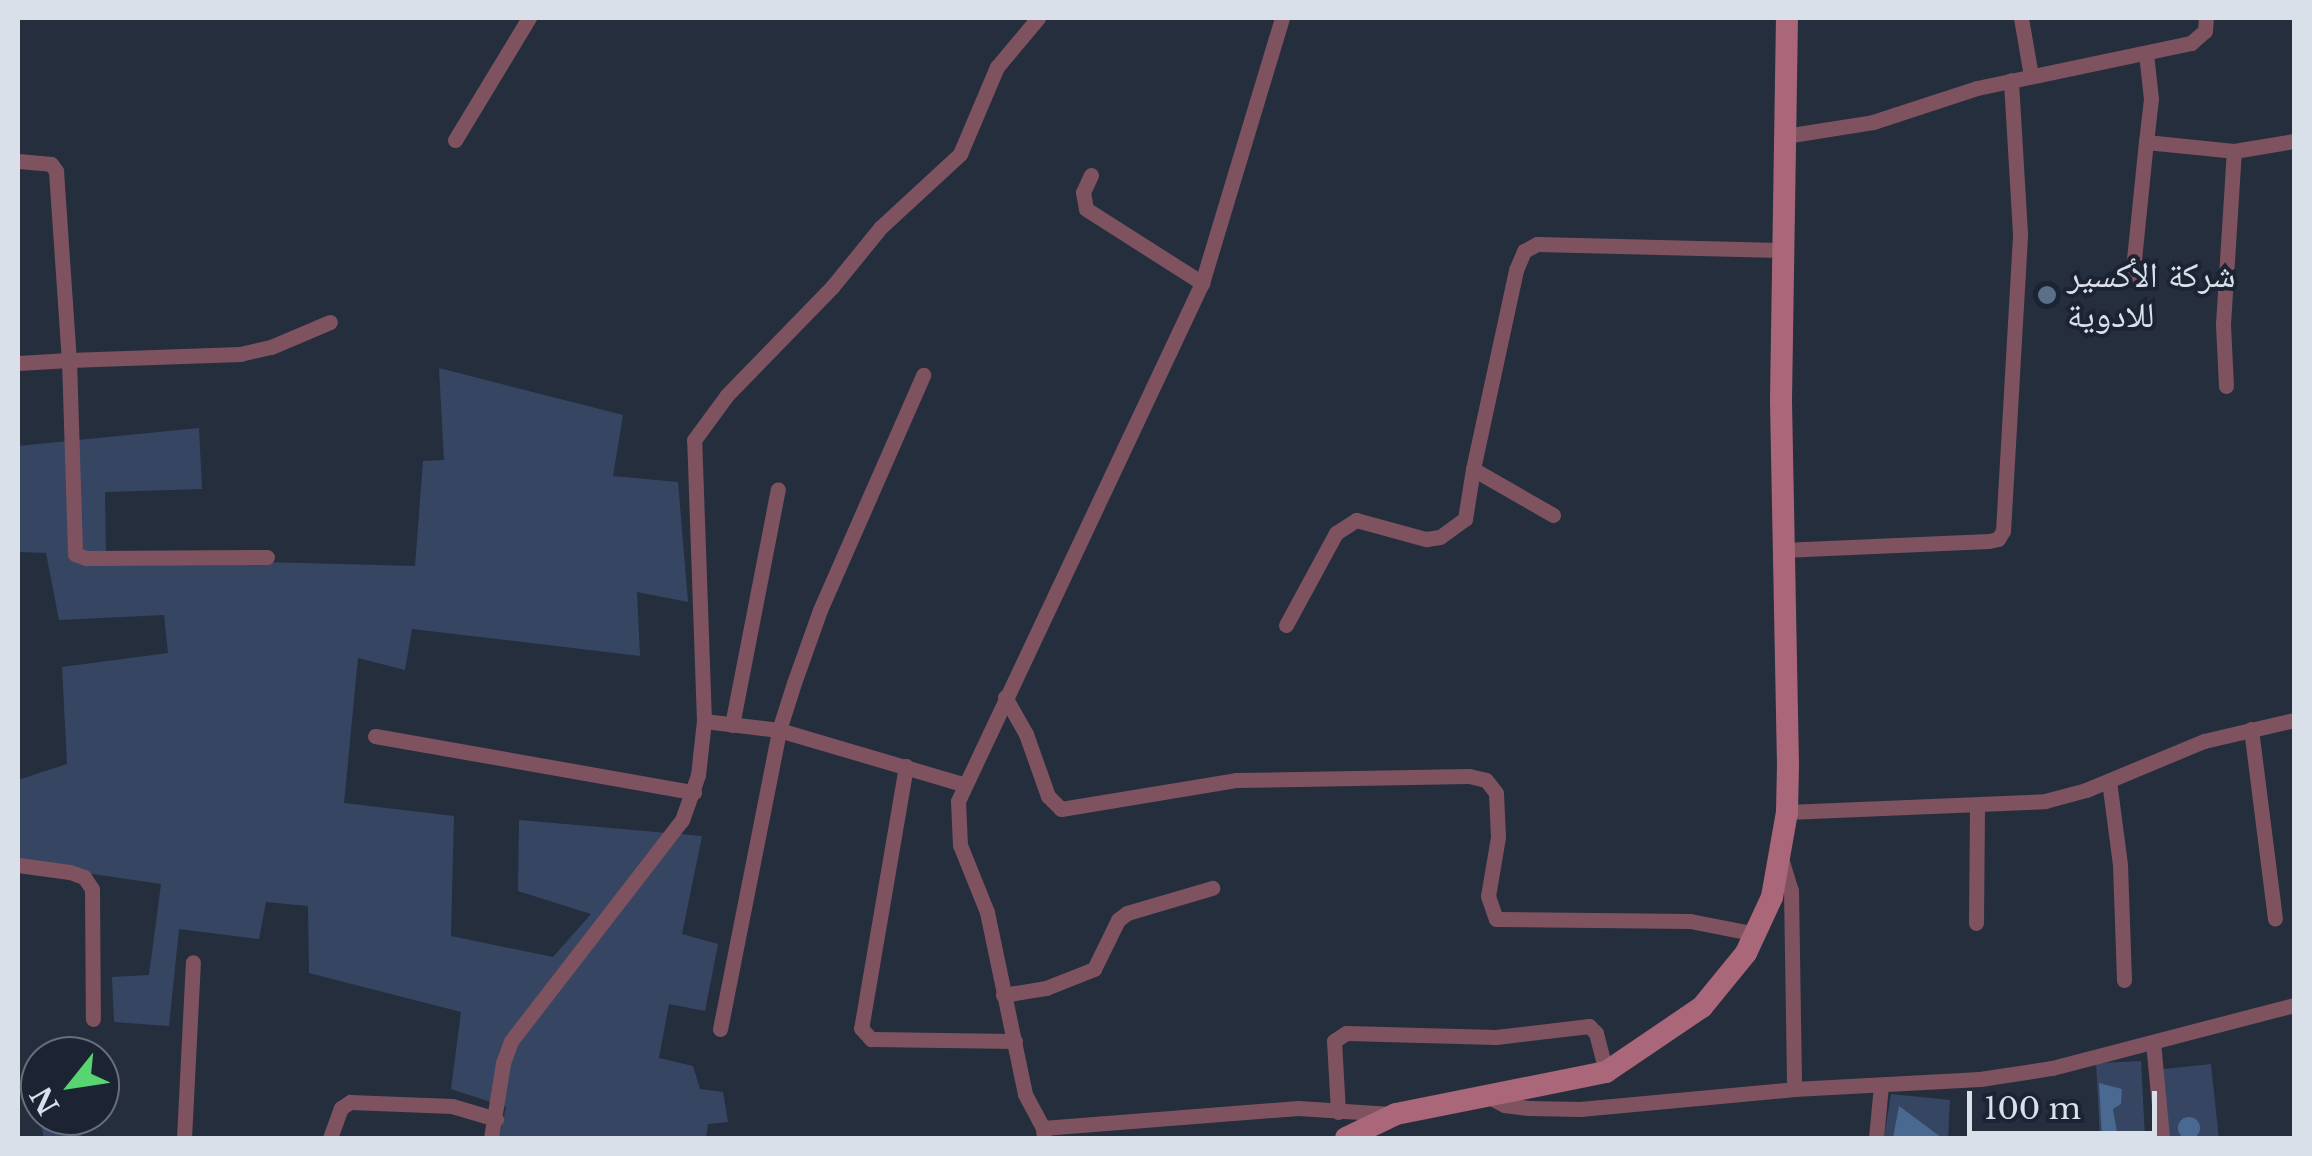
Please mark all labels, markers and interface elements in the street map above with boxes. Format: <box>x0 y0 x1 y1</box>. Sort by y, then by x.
place label: شركة الأكسير للادوية <box>2067 254 2235 336</box>
marker: شركة الأكسير للادوية <box>2036 284 2058 306</box>
north arrow <box>20 1036 120 1136</box>
scale bar <box>1972 1071 2162 1133</box>
text: N <box>24 1080 67 1120</box>
text: 100 m <box>1984 1090 2081 1127</box>

